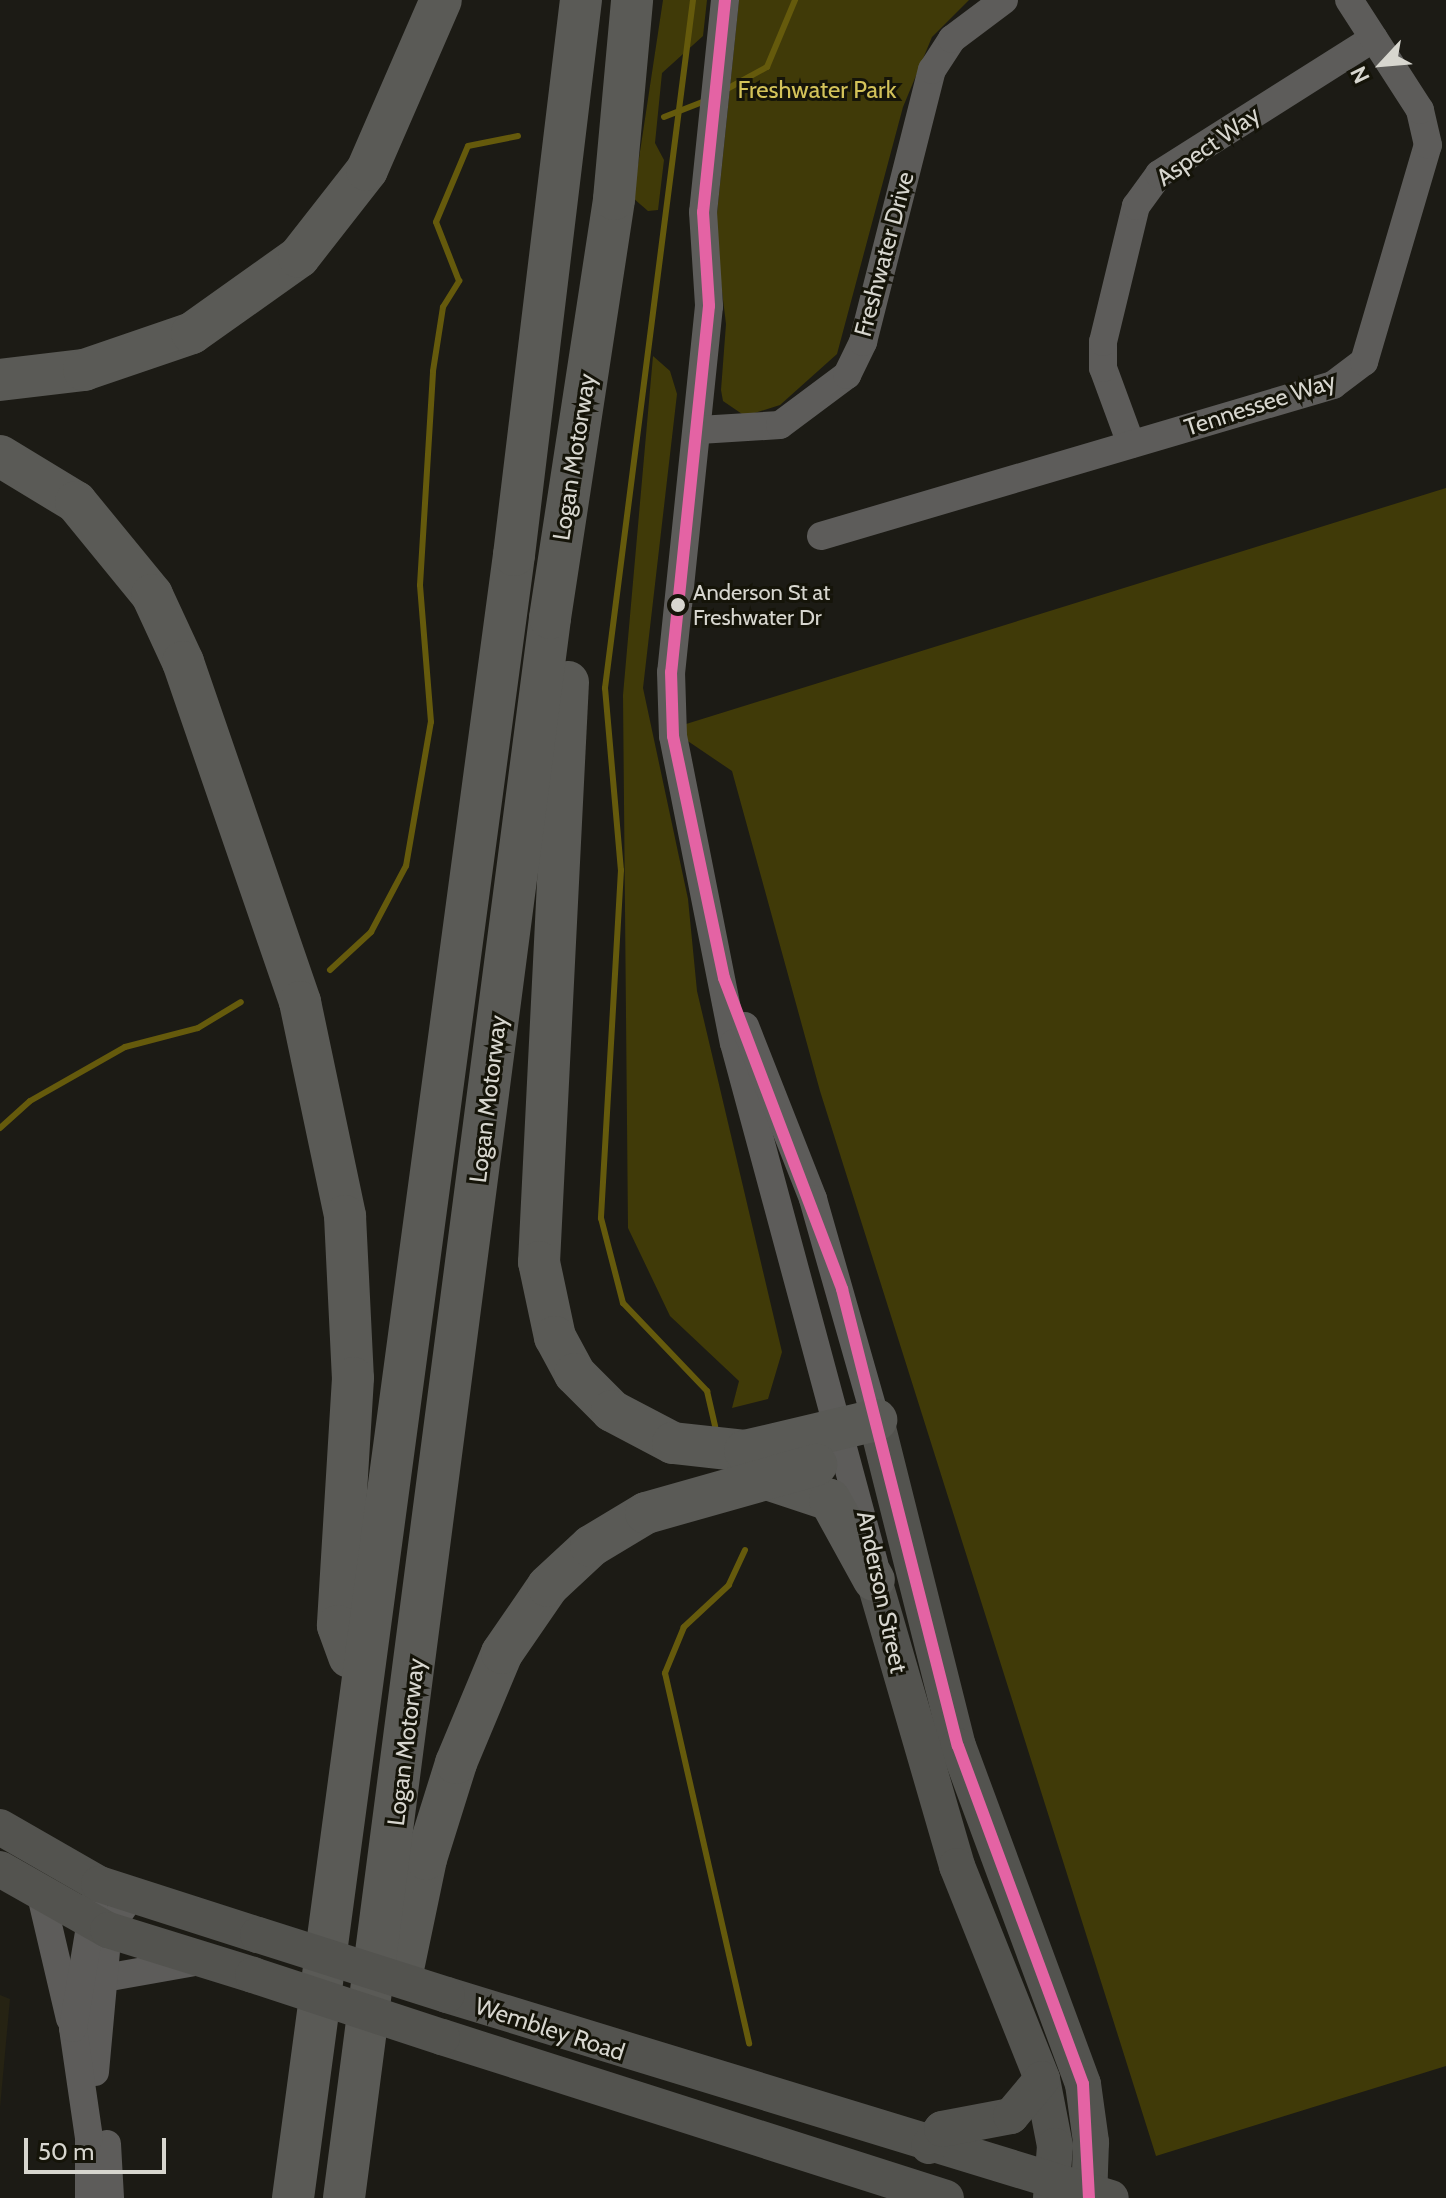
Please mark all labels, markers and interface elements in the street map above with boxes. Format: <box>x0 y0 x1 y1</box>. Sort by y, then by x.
north arrow <box>1342 24 1422 104</box>
text: N <box>1344 62 1376 88</box>
park label: Freshwater Park <box>738 76 896 104</box>
street label: Aspect Way <box>1151 100 1265 192</box>
street label: Freshwater Drive <box>848 168 920 340</box>
street label: Tennessee Way <box>1181 366 1339 442</box>
street label: Logan Motorway <box>547 371 601 543</box>
place label: Anderson St at Freshwater Dr <box>693 579 830 630</box>
marker: Anderson St at Freshwater Dr <box>670 597 686 613</box>
street label: Logan Motorway <box>463 1014 513 1184</box>
street label: Anderson Street <box>851 1508 913 1676</box>
street label: Logan Motorway <box>381 1657 431 1827</box>
street label: Wembley Road <box>472 1991 628 2067</box>
scale bar <box>28 2122 170 2172</box>
text: 50 m <box>38 2137 94 2166</box>

